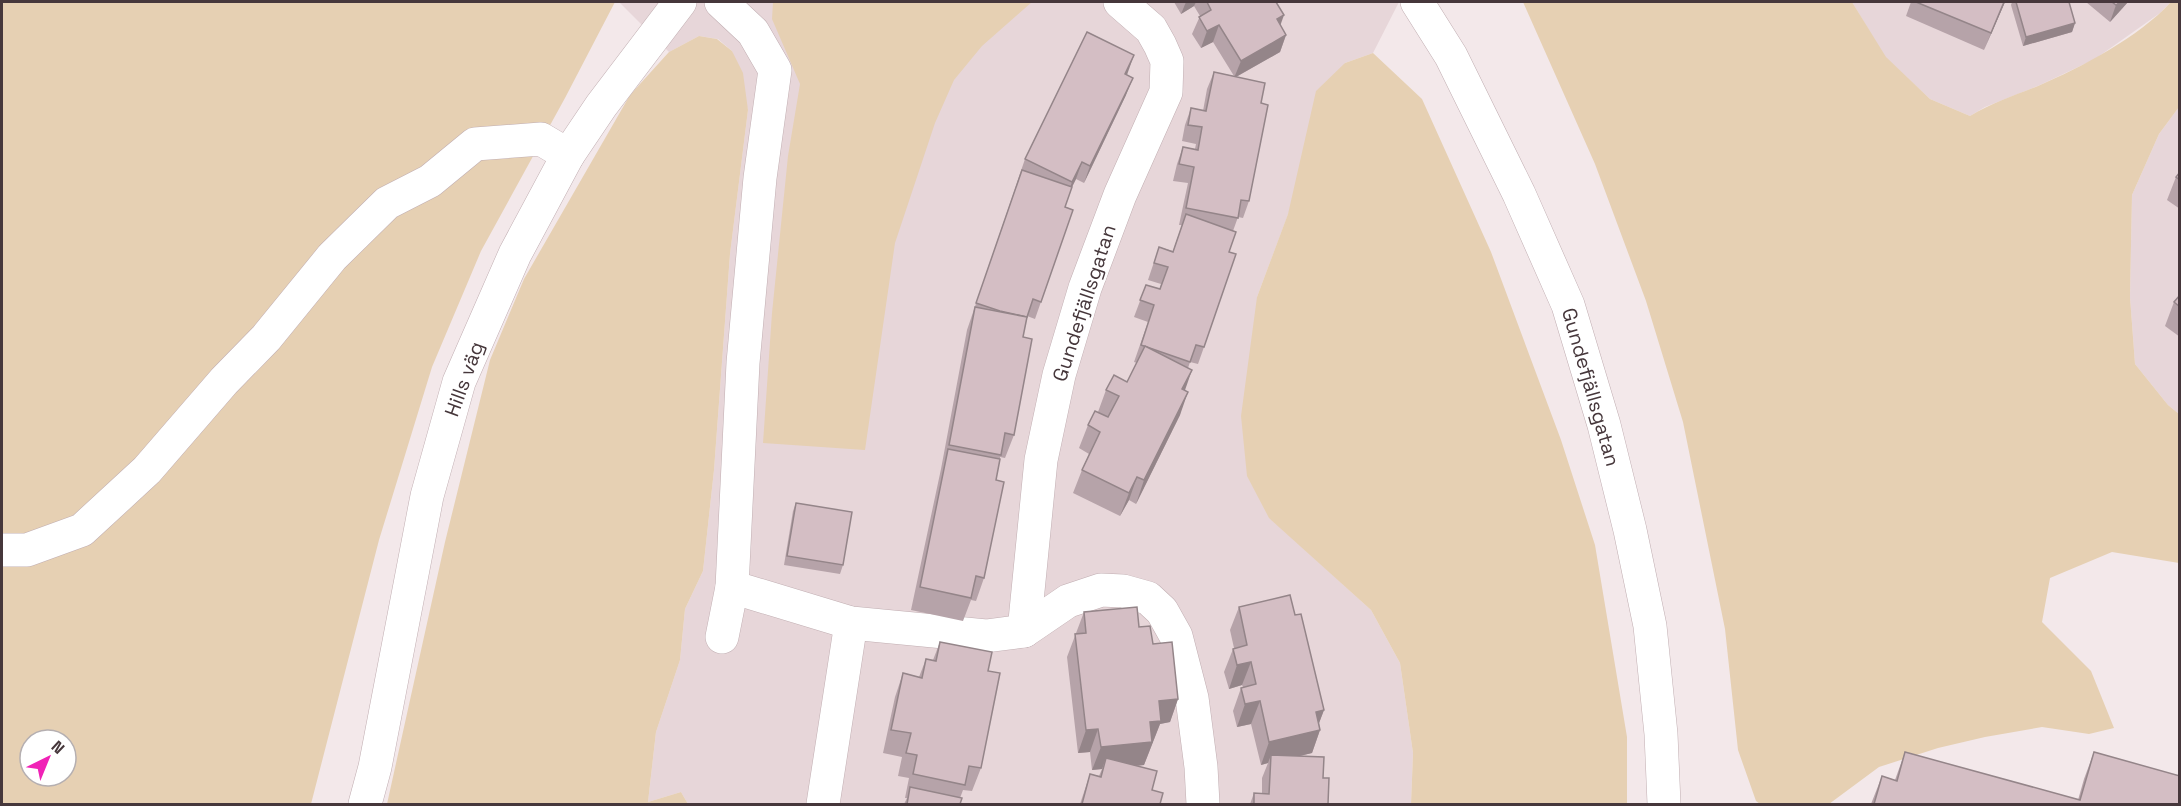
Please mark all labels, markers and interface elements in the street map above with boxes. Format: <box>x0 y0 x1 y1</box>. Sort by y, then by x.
street label: Gundefjällsgatan <box>1046 221 1122 385</box>
street label: Gundefjällsgatan <box>1556 305 1626 469</box>
street label: Hills väg <box>438 338 490 420</box>
north arrow <box>18 728 78 788</box>
text: N <box>47 736 69 759</box>

